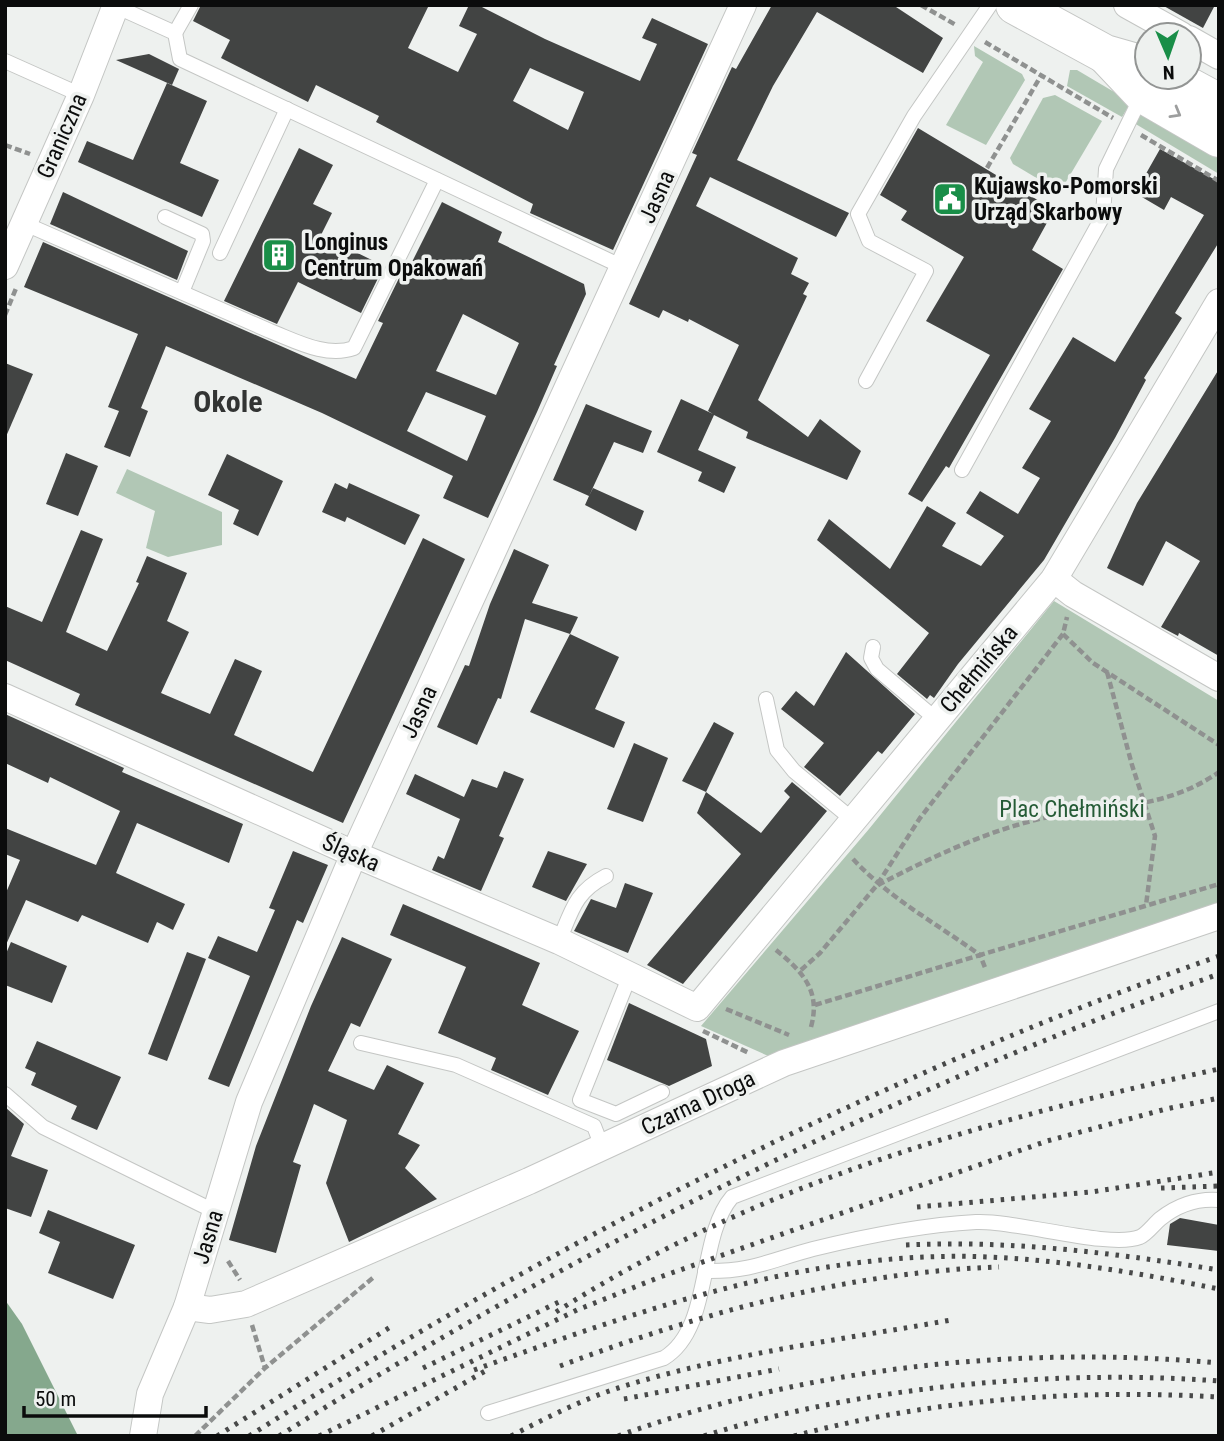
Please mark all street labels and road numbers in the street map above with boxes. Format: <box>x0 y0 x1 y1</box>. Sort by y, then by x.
street label: Graniczna <box>31 89 93 183</box>
street label: Jasna <box>634 166 680 228</box>
street label: Chełmińska <box>934 620 1024 718</box>
street label: Jasna <box>395 681 443 743</box>
street label: Śląska <box>318 828 384 878</box>
street label: Czarna Droga <box>637 1065 759 1141</box>
street label: Jasna <box>187 1207 229 1267</box>

